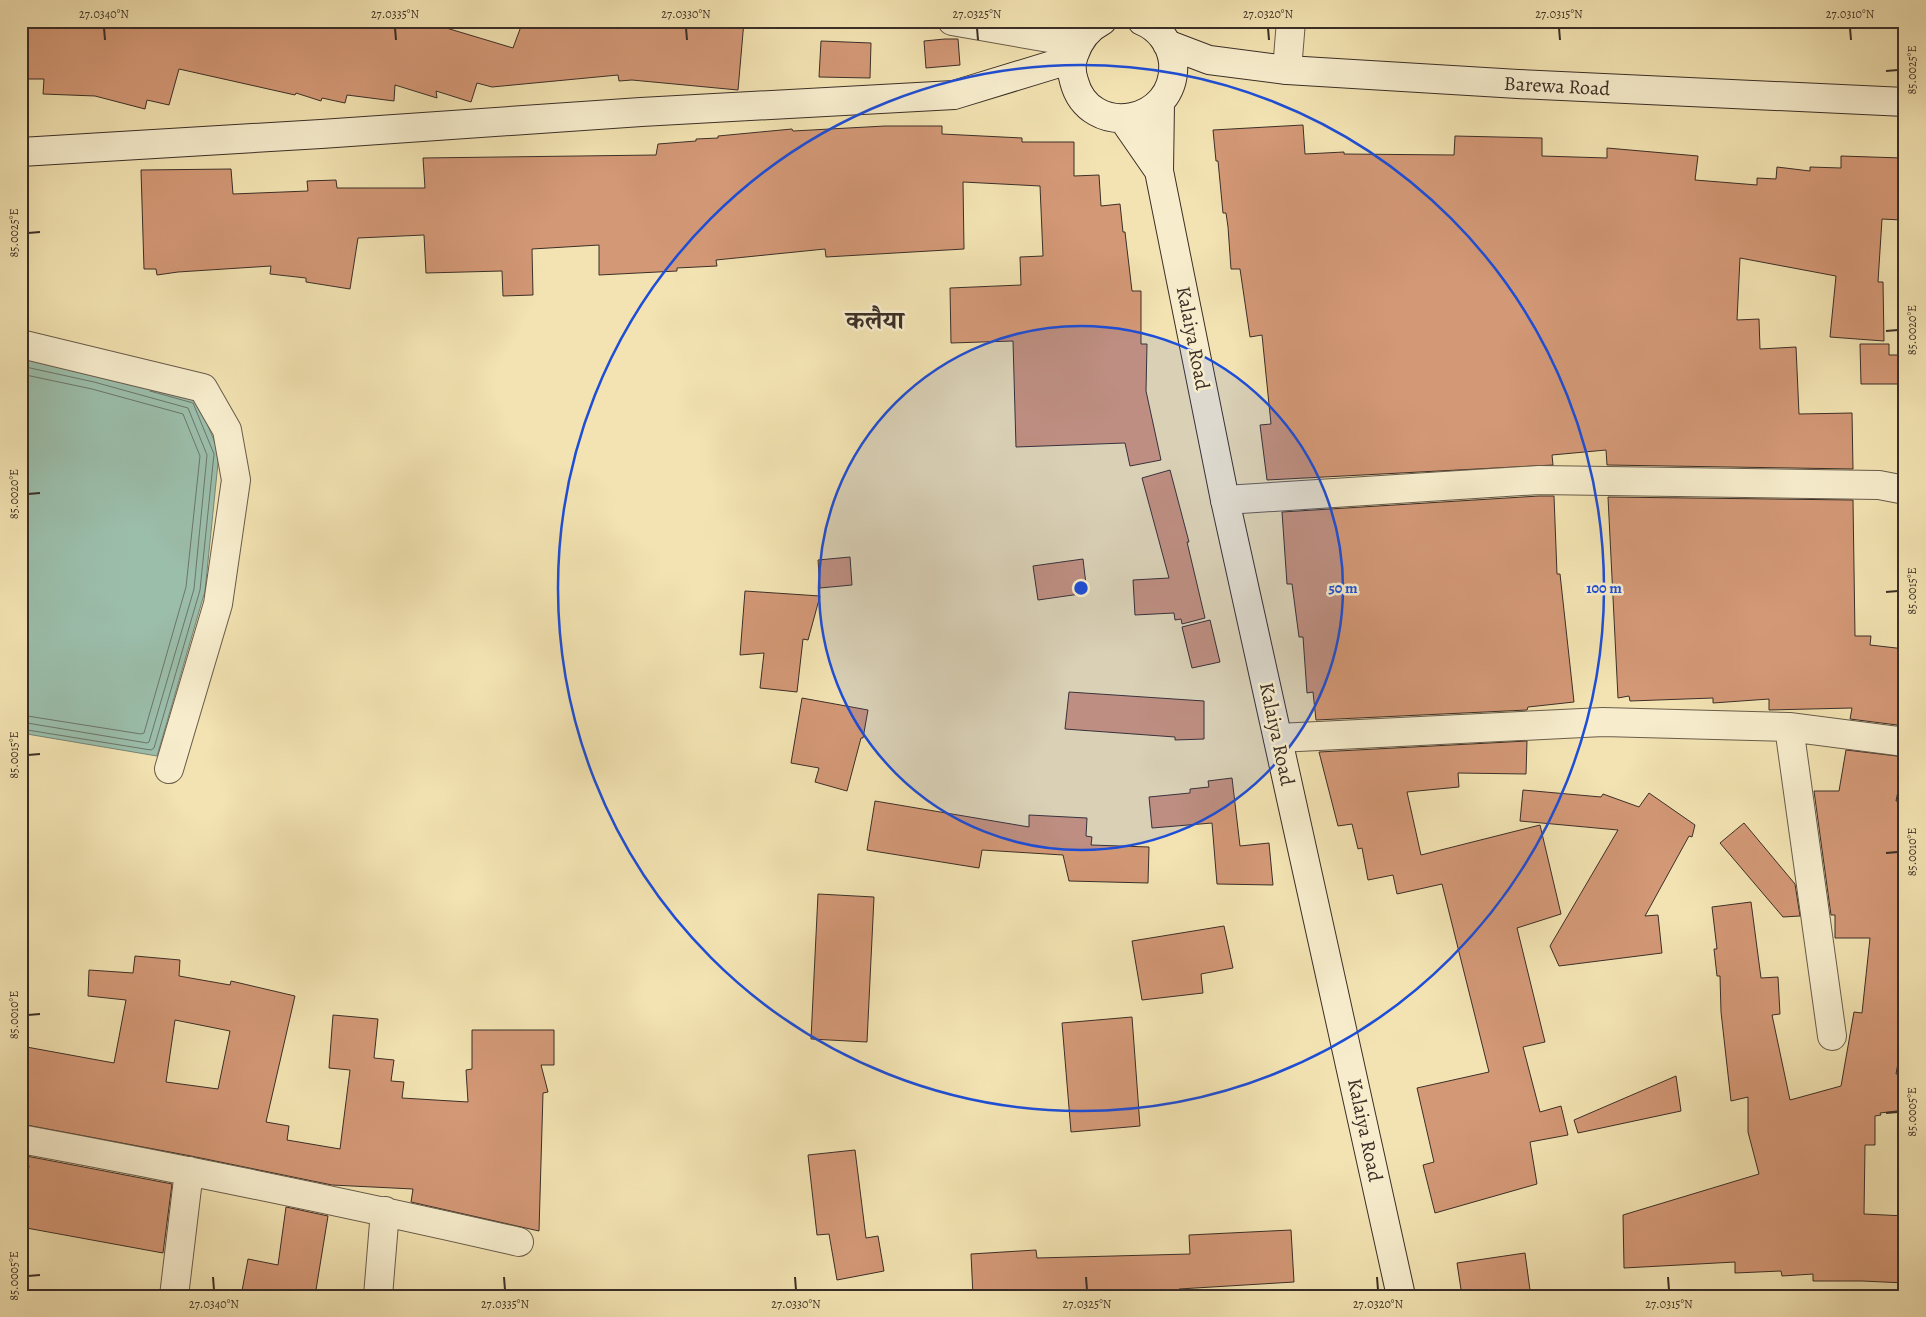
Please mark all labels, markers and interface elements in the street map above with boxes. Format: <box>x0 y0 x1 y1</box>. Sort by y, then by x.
text: 27.0340°N <box>79 6 129 22</box>
text: 27.0335°N <box>371 6 419 22</box>
text: 27.0330°N <box>661 6 711 22</box>
text: 27.0325°N <box>953 6 1002 22</box>
text: 27.0320°N <box>1243 6 1293 22</box>
text: 27.0315°N <box>1535 6 1583 22</box>
text: 27.0310°N <box>1826 6 1875 22</box>
text: 85.0025°E <box>1904 45 1920 95</box>
street label: Barewa Road <box>1503 70 1611 102</box>
text: 85.0025°E <box>6 208 22 258</box>
street label: Kalaiya Road <box>1170 284 1216 392</box>
district label: कलैया <box>844 304 906 338</box>
text: 85.0020°E <box>1904 305 1920 355</box>
text: 85.0020°E <box>6 469 22 519</box>
text: 85.0015°E <box>1904 567 1920 615</box>
text: 50 m <box>1328 578 1358 598</box>
text: 100 m <box>1586 578 1622 598</box>
centre of rings <box>1072 579 1090 597</box>
street label: Kalaiya Road <box>1253 680 1301 788</box>
text: 85.0015°E <box>6 731 22 779</box>
text: 85.0010°E <box>1904 828 1920 876</box>
text: 85.0010°E <box>6 991 22 1039</box>
street label: Kalaiya Road <box>1341 1076 1389 1184</box>
text: 85.0005°E <box>1904 1087 1920 1137</box>
text: 85.0005°E <box>6 1251 22 1301</box>
text: 27.0340°N <box>189 1296 239 1312</box>
text: 27.0335°N <box>481 1296 529 1312</box>
text: 27.0330°N <box>771 1296 821 1312</box>
text: 27.0325°N <box>1063 1296 1112 1312</box>
text: 27.0320°N <box>1353 1296 1403 1312</box>
text: 27.0315°N <box>1645 1296 1693 1312</box>

